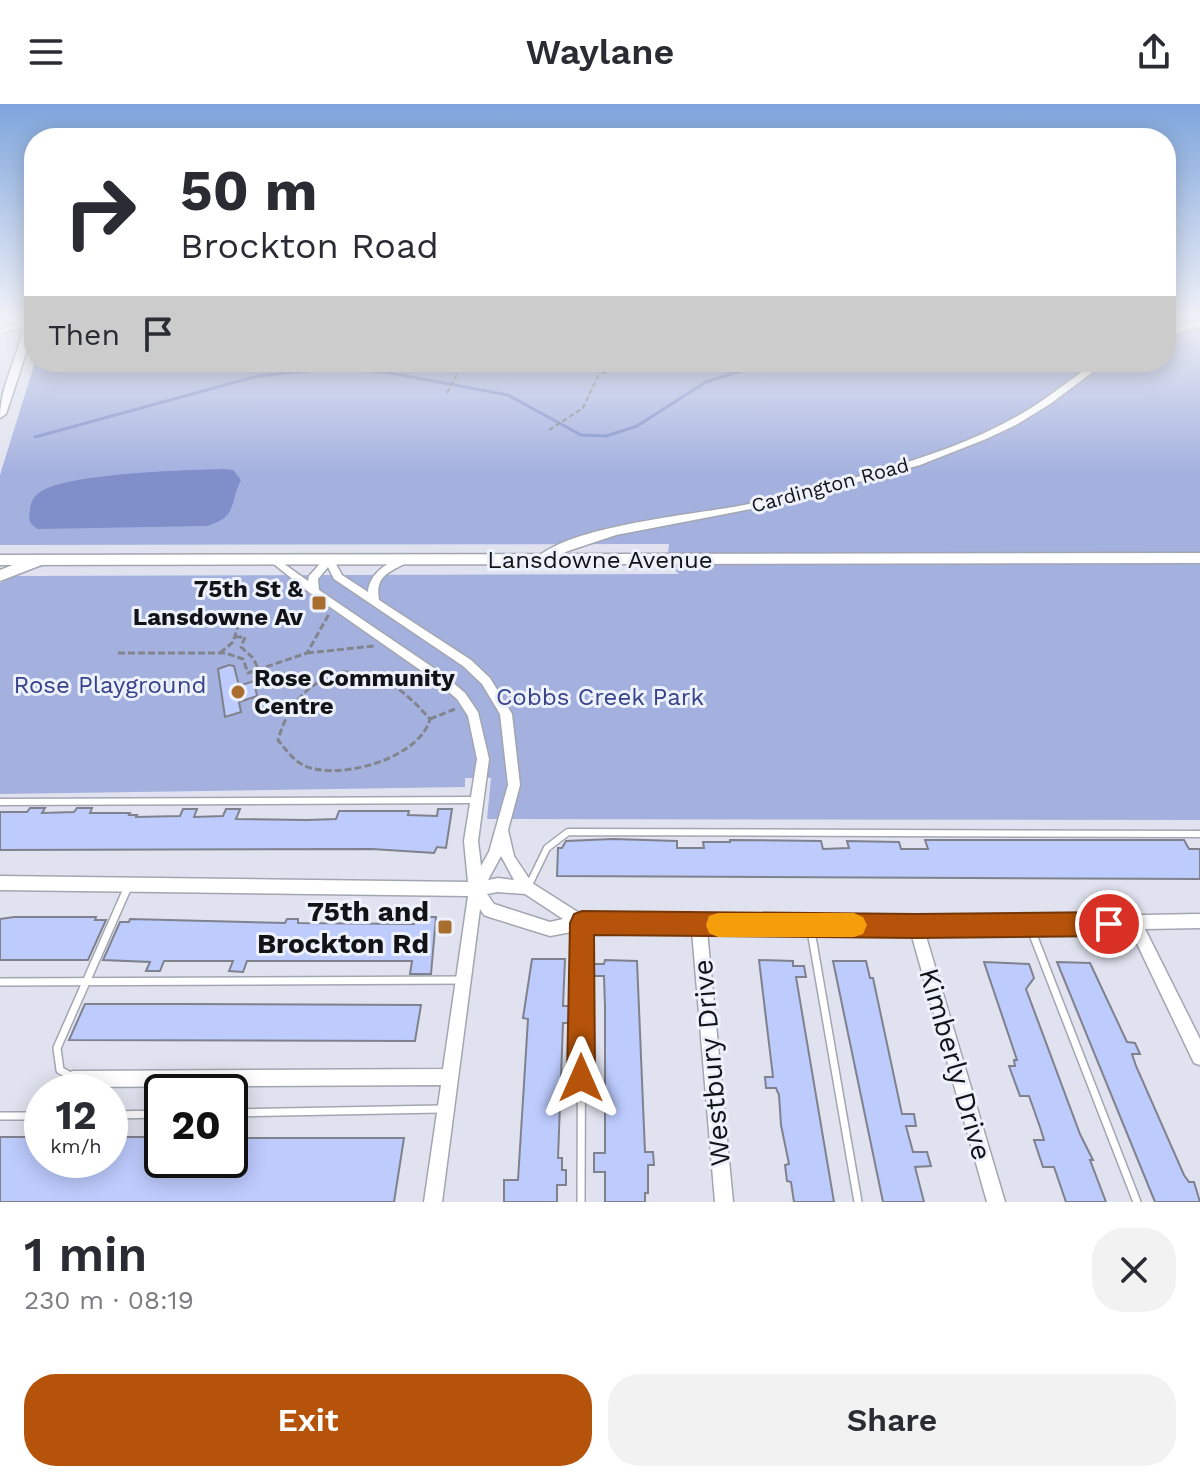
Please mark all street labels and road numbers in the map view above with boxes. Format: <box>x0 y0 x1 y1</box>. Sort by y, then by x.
street label: Cardington Road <box>749 452 911 518</box>
street label: Lansdowne Avenue <box>487 546 713 574</box>
street label: Westbury Drive <box>686 958 737 1168</box>
street label: Kimberly Drive <box>912 964 999 1164</box>

